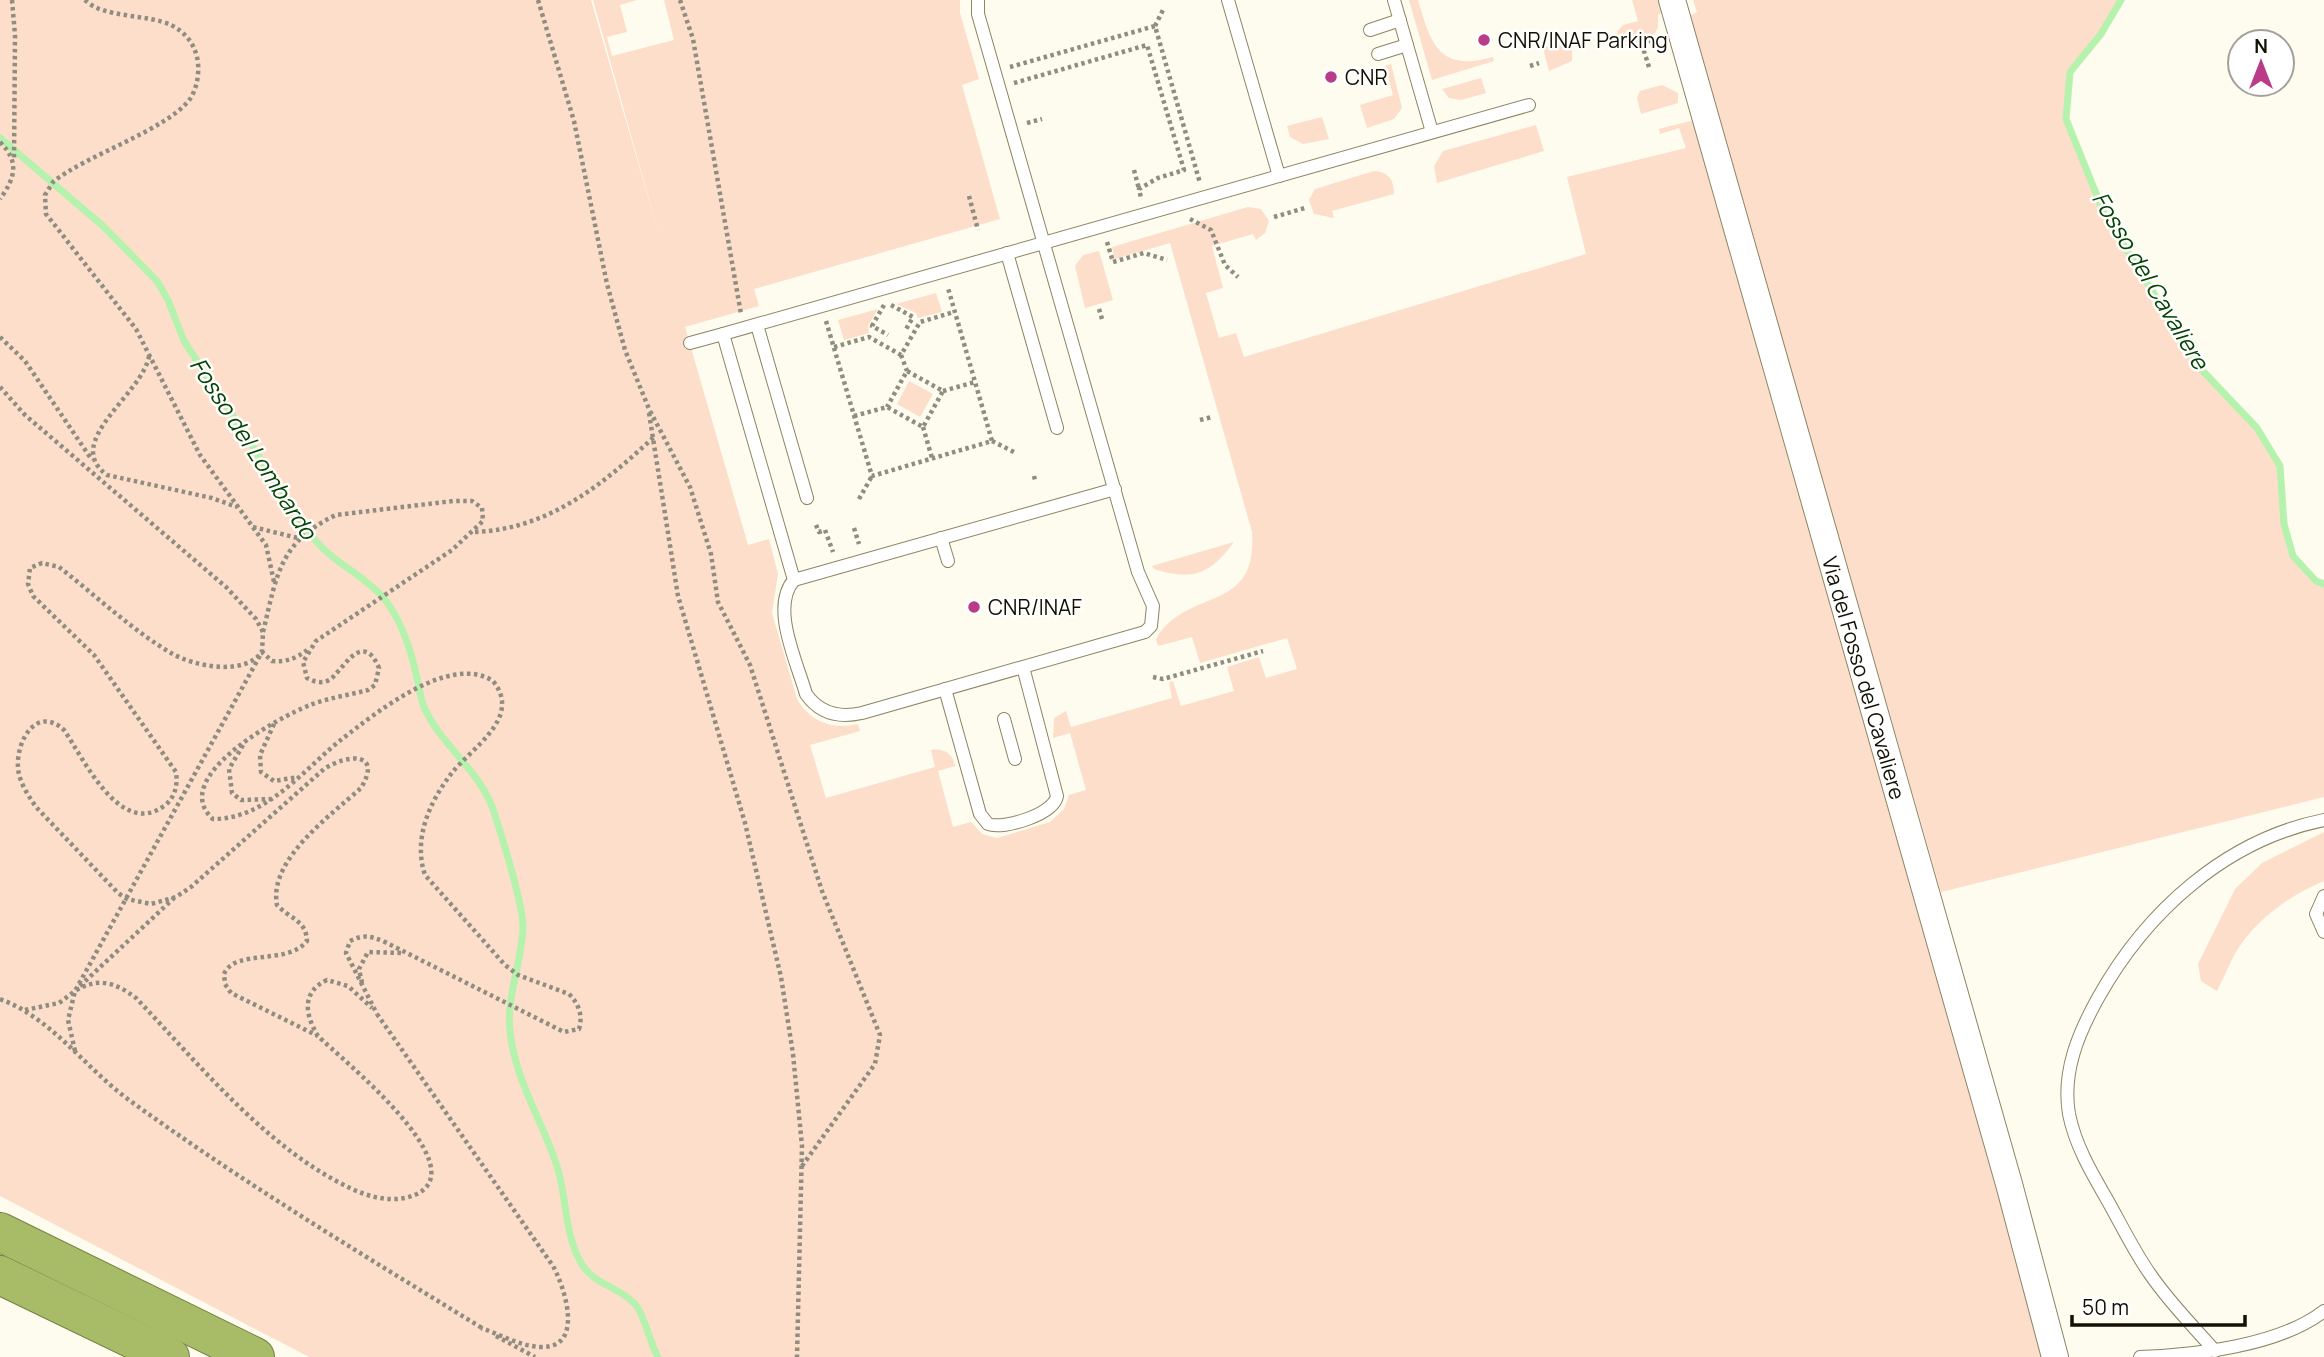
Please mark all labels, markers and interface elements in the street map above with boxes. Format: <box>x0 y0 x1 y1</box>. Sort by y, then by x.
place label: CNR/INAF Parking <box>1498 26 1668 54</box>
north arrow <box>2226 28 2296 98</box>
marker: CNR/INAF Parking <box>1476 32 1492 48</box>
text: N <box>2254 33 2268 59</box>
place label: CNR <box>1345 63 1388 91</box>
marker: CNR <box>1323 69 1339 85</box>
water label: Fosso del Cavaliere <box>2085 185 2218 376</box>
water label: Fosso del Lombardo <box>183 351 326 546</box>
street label: Via del Fosso del Cavaliere <box>1816 553 1912 803</box>
place label: CNR/INAF <box>988 593 1082 621</box>
marker: CNR/INAF <box>966 599 982 615</box>
scale bar <box>2072 1284 2245 1328</box>
text: 50 m <box>2082 1293 2129 1321</box>

